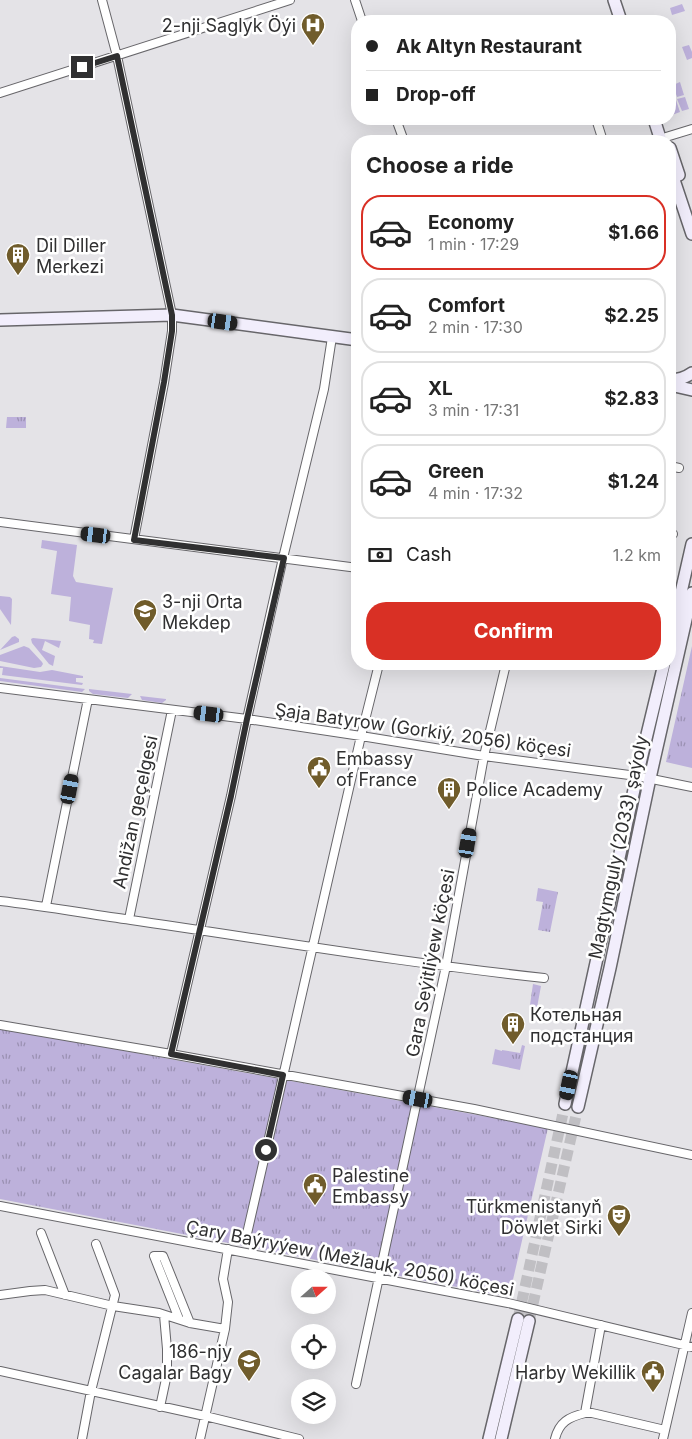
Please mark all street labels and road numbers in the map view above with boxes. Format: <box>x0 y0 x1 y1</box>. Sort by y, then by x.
street label: Şaja Batyrow (Gorkiý, 2056) köçesi <box>274 699 572 761</box>
street label: Andižan geçelgesi <box>108 733 162 891</box>
street label: Magtymguly (2033) şaýoly <box>584 733 652 961</box>
street label: Gara Seýitliýew köçesi <box>401 867 459 1059</box>
street label: Çary Baýryýew (Mežlauk, 2050) köçesi <box>184 1216 516 1300</box>

